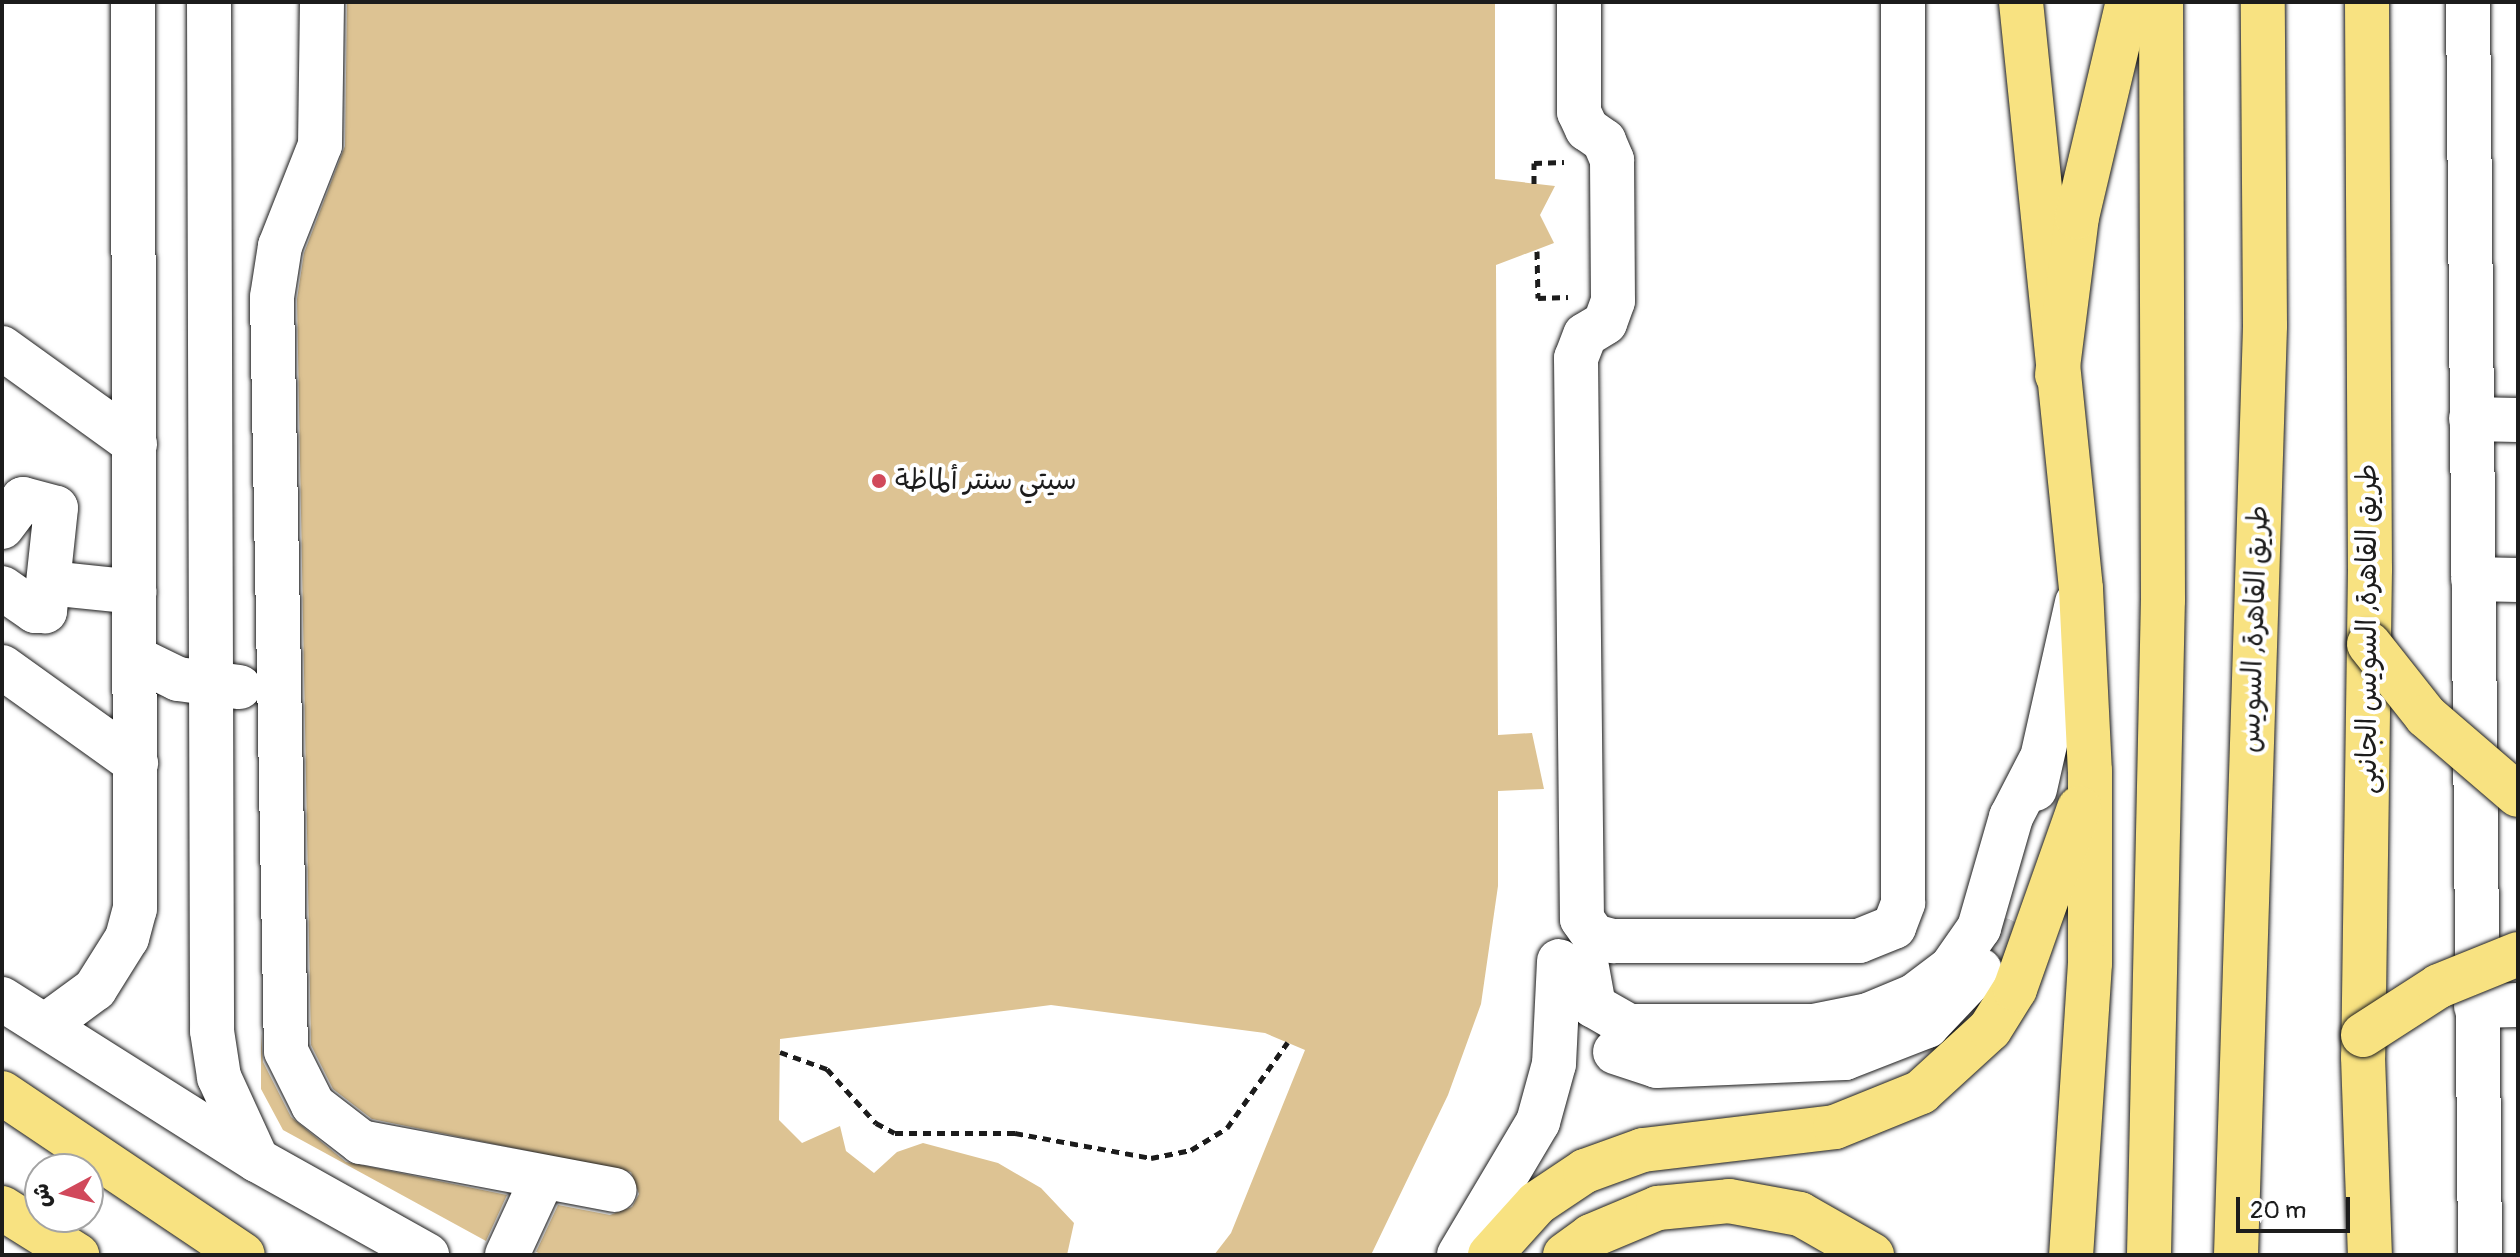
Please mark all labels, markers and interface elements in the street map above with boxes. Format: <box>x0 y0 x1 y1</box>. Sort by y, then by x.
place label: سيتي سنتر ألماظة <box>895 464 1077 498</box>
street label: طريق القاهرة, السويس الجانبى <box>2351 464 2385 794</box>
marker: سيتي سنتر ألماظة <box>870 472 888 490</box>
street label: طريق القاهرة, السويس <box>2234 505 2276 753</box>
north arrow <box>24 1153 104 1233</box>
scale bar <box>2240 1181 2354 1231</box>
text: ش <box>27 1182 58 1209</box>
text: 20 m <box>2250 1196 2306 1225</box>

